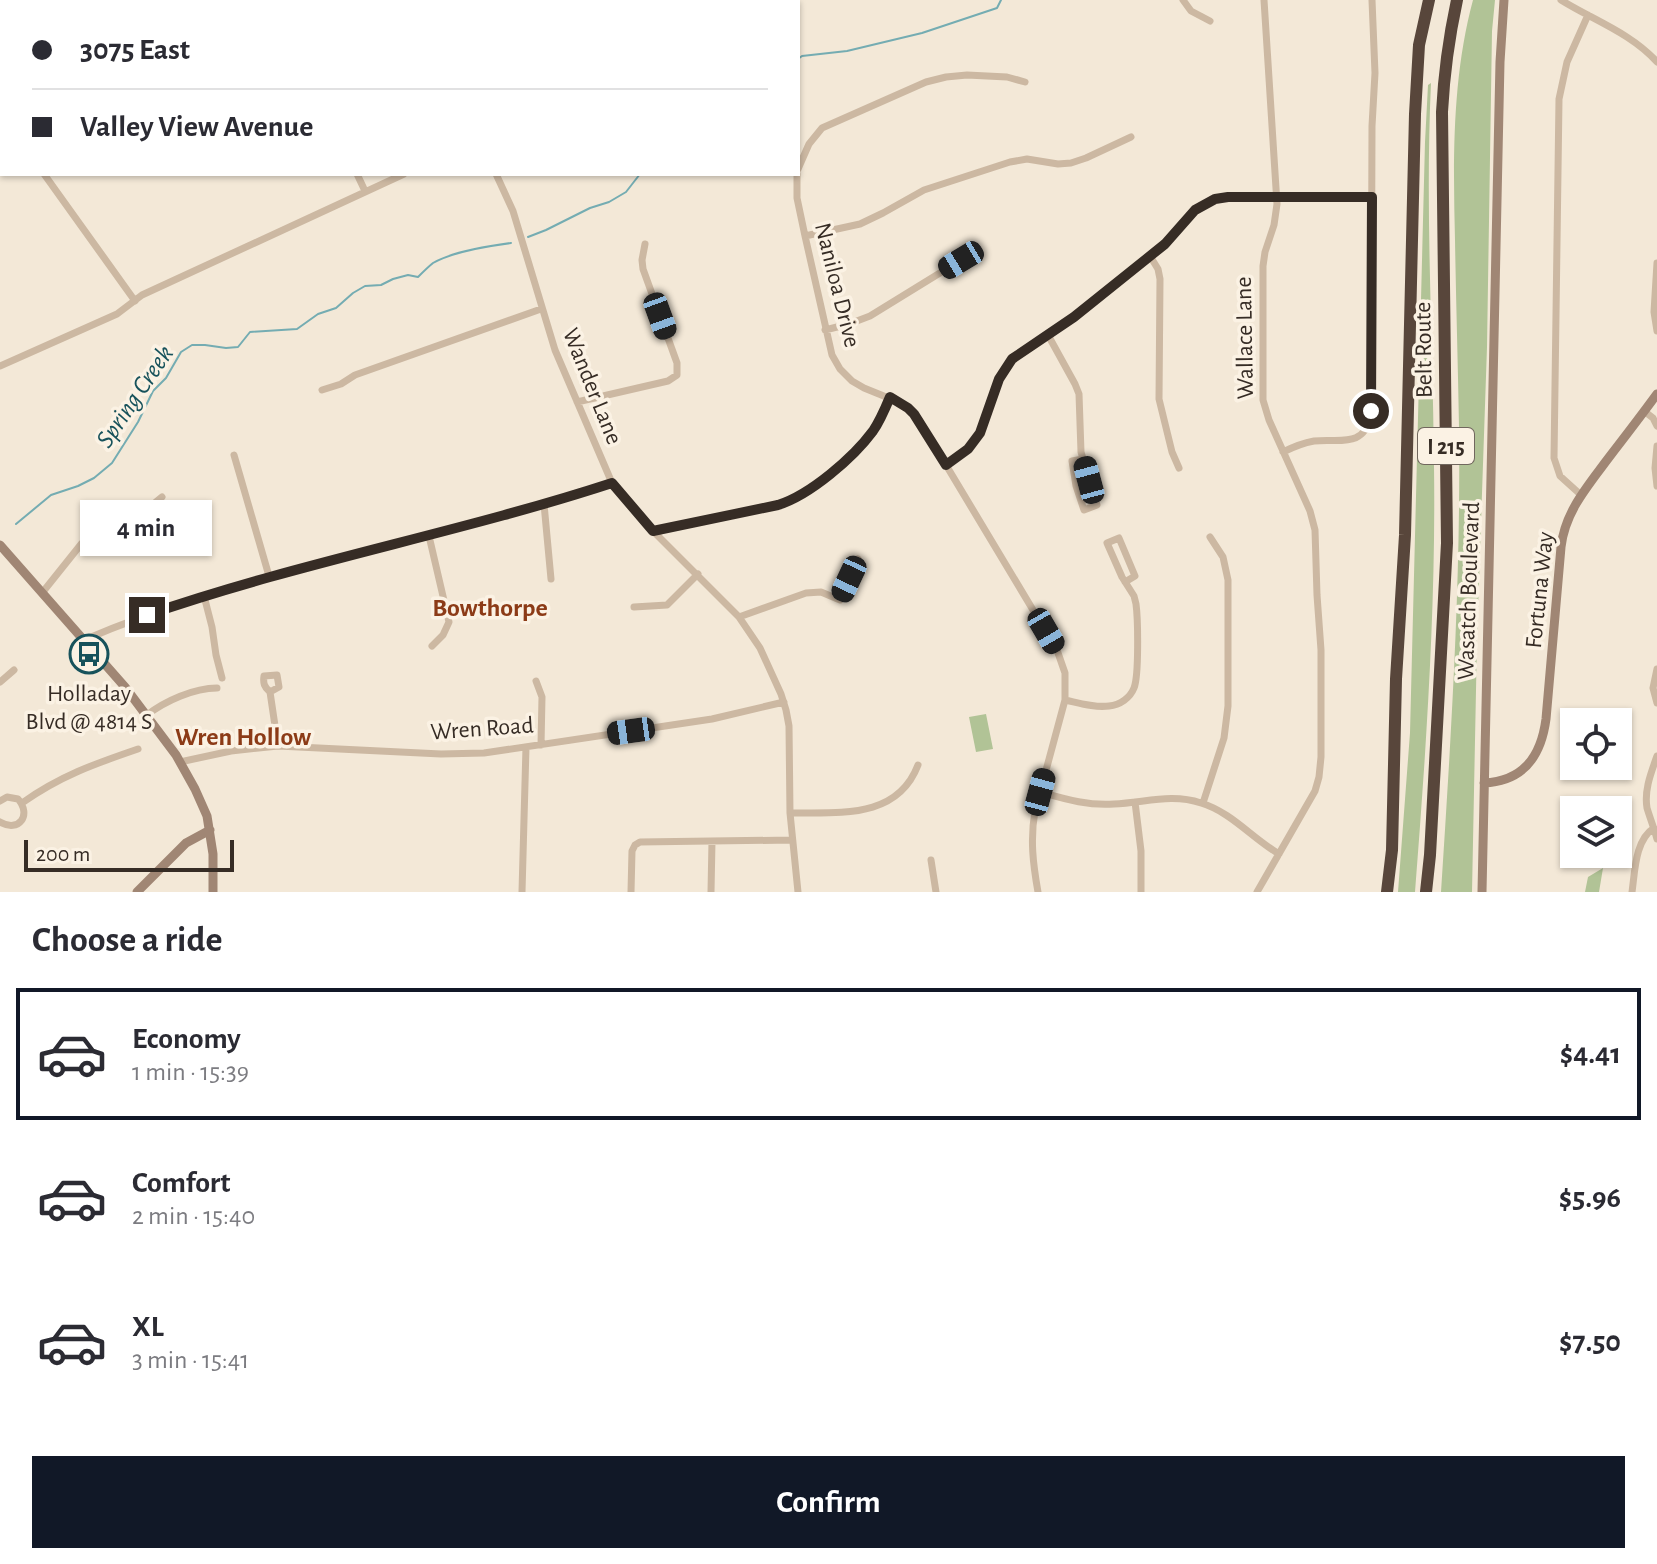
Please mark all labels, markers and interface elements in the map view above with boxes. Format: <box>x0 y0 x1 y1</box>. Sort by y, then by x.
text: 3075 East <box>80 35 190 65</box>
text: Valley View Avenue <box>80 112 313 142</box>
street label: Naniloa Drive <box>810 220 864 350</box>
car <box>934 237 988 283</box>
street label: Wallace Lane <box>1232 276 1258 400</box>
car <box>641 289 679 343</box>
street label: Belt Route <box>1411 302 1437 398</box>
street label: Wander Lane <box>558 325 626 448</box>
water label: Spring Creek <box>91 341 178 452</box>
route start <box>1353 393 1389 429</box>
road number: I 215 <box>1418 428 1474 464</box>
car <box>1071 454 1107 506</box>
callout: 4 min <box>81 499 213 555</box>
street label: Wasatch Boulevard <box>1454 501 1484 681</box>
text: 4 min <box>117 515 175 541</box>
street label: Fortuna Way <box>1522 531 1558 650</box>
car <box>828 552 870 606</box>
district label: Bowthorpe <box>432 595 548 621</box>
route end <box>129 597 165 633</box>
car <box>1024 604 1068 658</box>
bus stop icon: Holladay Blvd @ 4814 S <box>68 633 110 675</box>
place label: Holladay Blvd @ 4814 S <box>26 682 152 734</box>
map controls <box>1560 708 1632 868</box>
button: locate <box>1560 708 1632 780</box>
street label: Wren Road <box>430 713 534 745</box>
car <box>606 716 656 746</box>
district label: Wren Hollow <box>175 724 312 750</box>
car <box>1022 766 1058 818</box>
button: layers <box>1560 796 1632 868</box>
scale bar <box>24 836 234 872</box>
text: 200 m <box>36 843 90 865</box>
text: Choose a ride <box>32 922 222 958</box>
icon: car <box>36 1018 108 1090</box>
text: Economy <box>132 1024 241 1054</box>
text: $4.41 <box>1560 1039 1621 1069</box>
text: 1 min · 15:39 <box>132 1059 249 1085</box>
icon: car <box>36 1162 108 1234</box>
text: Comfort <box>132 1168 231 1198</box>
text: $5.96 <box>1559 1183 1621 1213</box>
text: 2 min · 15:40 <box>132 1203 255 1229</box>
icon: car <box>36 1306 108 1378</box>
text: XL <box>132 1312 164 1342</box>
text: $7.50 <box>1559 1327 1621 1357</box>
text: 3 min · 15:41 <box>132 1347 249 1373</box>
button: Confirm <box>32 1456 1625 1548</box>

